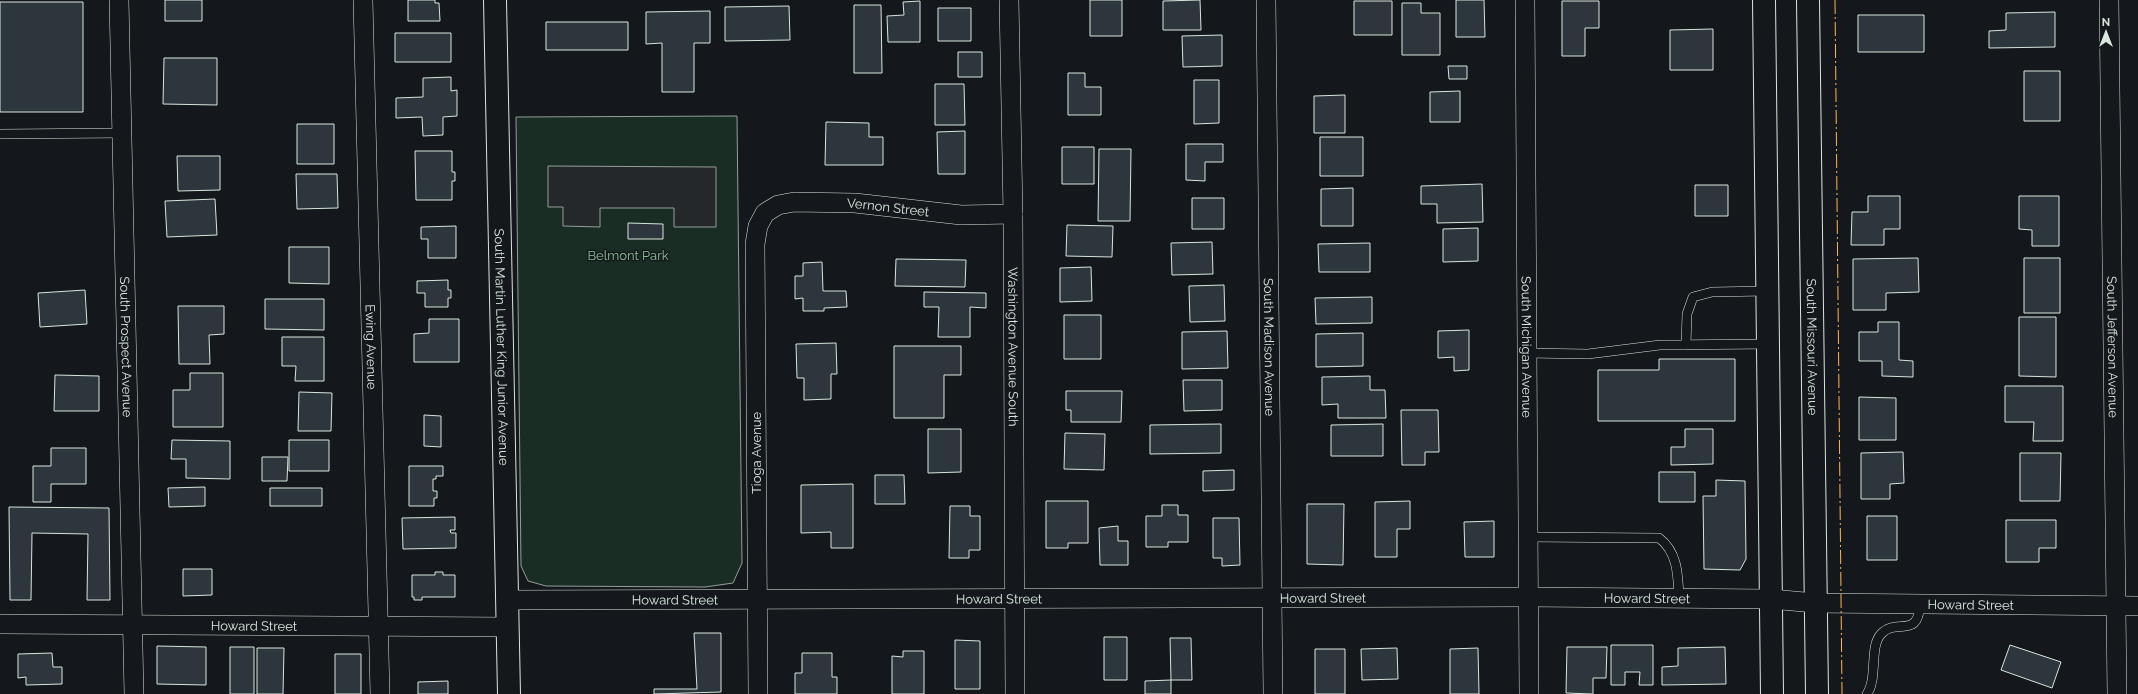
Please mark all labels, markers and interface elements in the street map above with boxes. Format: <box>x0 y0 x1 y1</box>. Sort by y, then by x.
north arrow <box>2086 12 2126 52</box>
text: N <box>2102 16 2110 29</box>
street label: Vernon Street <box>847 195 931 219</box>
street label: South Martin Luther King Junior Avenue <box>492 228 512 466</box>
park label: Belmont Park <box>587 248 669 263</box>
street label: Washington Avenue South <box>1006 267 1021 427</box>
street label: South Prospect Avenue <box>117 276 136 418</box>
street label: South Michigan Avenue <box>1519 276 1535 418</box>
street label: South Jefferson Avenue <box>2105 276 2121 418</box>
street label: South Madison Avenue <box>1261 278 1278 417</box>
street label: South Missouri Avenue <box>1804 278 1821 416</box>
street label: Ewing Avenue <box>363 304 380 390</box>
street label: Tioga Avenue <box>749 412 764 494</box>
street label: Howard Street <box>1280 590 1367 605</box>
street label: Howard Street <box>1604 590 1691 606</box>
street label: Howard Street <box>956 591 1043 606</box>
street label: Howard Street <box>632 592 719 607</box>
street label: Howard Street <box>1928 597 2015 612</box>
street label: Howard Street <box>211 618 298 633</box>

